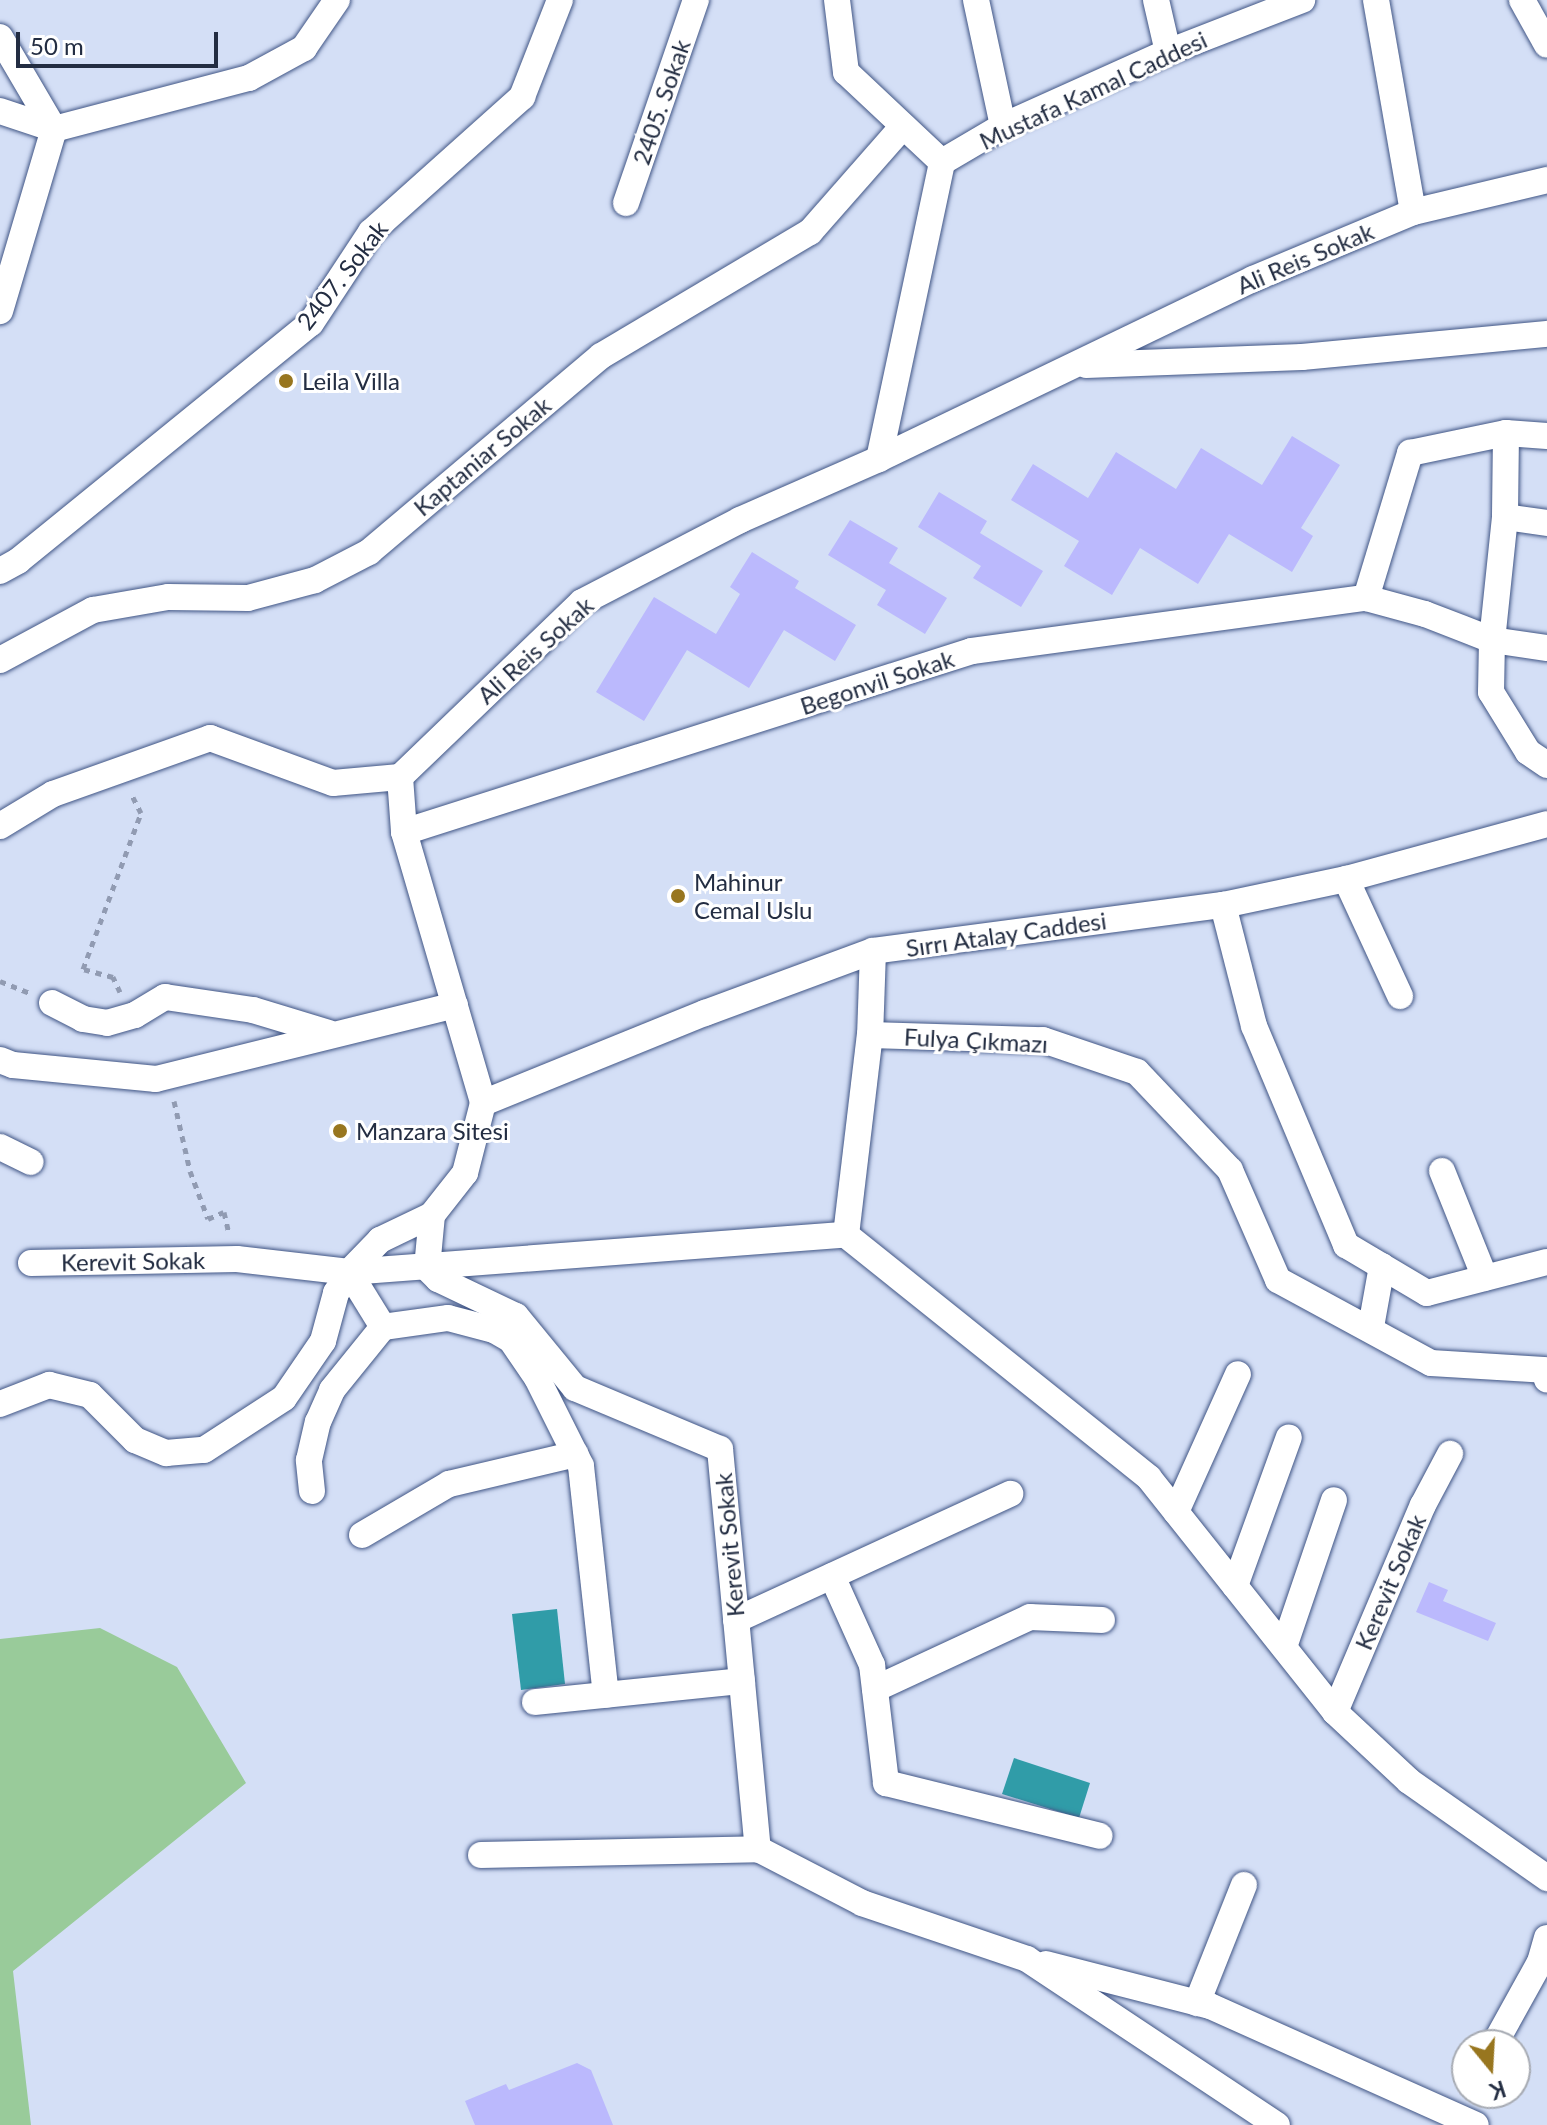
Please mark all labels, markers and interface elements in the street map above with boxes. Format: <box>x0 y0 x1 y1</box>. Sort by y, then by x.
scale bar <box>20 16 222 66</box>
street label: Mustafa Kamal Caddesi <box>975 25 1211 155</box>
text: 50 m <box>30 31 84 60</box>
street label: 2405. Sokak <box>626 36 696 168</box>
street label: 2407. Sokak <box>291 215 393 335</box>
street label: Ali Reis Sokak <box>1232 216 1378 300</box>
place label: Leila Villa <box>302 367 401 395</box>
marker: Leila Villa <box>277 372 295 390</box>
street label: Kaptaniar Sokak <box>407 390 557 522</box>
street label: Ali Reis Sokak <box>471 590 599 710</box>
street label: Begonvil Sokak <box>797 644 957 720</box>
place label: Mahinur Cemal Uslu <box>694 868 812 924</box>
marker: Mahinur Cemal Uslu <box>669 887 687 905</box>
street label: Sırrı Atalay Caddesi <box>903 906 1109 962</box>
street label: Fulya Çıkmazı <box>903 1022 1049 1058</box>
place label: Manzara Sitesi <box>356 1117 509 1145</box>
marker: Manzara Sitesi <box>331 1122 349 1140</box>
street label: Kerevit Sokak <box>61 1245 205 1277</box>
street label: Kerevit Sokak <box>708 1472 750 1618</box>
street label: Kerevit Sokak <box>1349 1510 1431 1654</box>
north arrow <box>1451 2029 1531 2109</box>
text: K <box>1487 2075 1509 2106</box>

